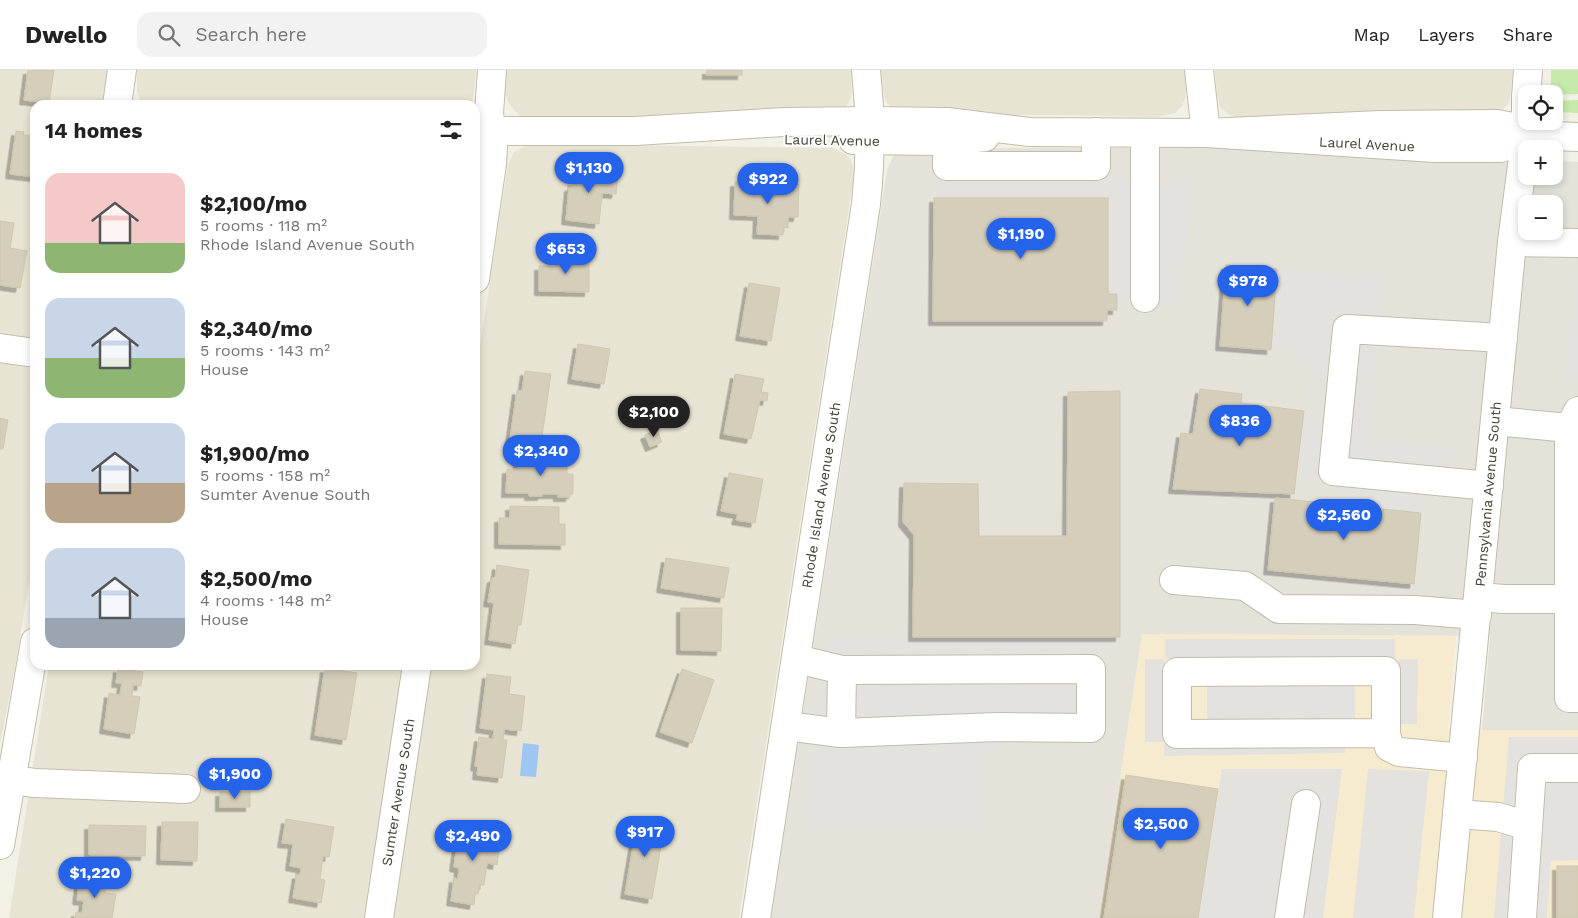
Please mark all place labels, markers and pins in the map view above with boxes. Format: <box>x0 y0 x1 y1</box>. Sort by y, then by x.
pin: $1,130 <box>548 152 630 194</box>
pin: $922 <box>738 162 798 205</box>
pin: $1,190 <box>980 218 1062 260</box>
pin: $653 <box>536 232 596 275</box>
pin: $978 <box>1218 264 1278 307</box>
pin: $2,100 <box>613 396 695 438</box>
pin: $836 <box>1210 404 1270 447</box>
pin: $2,340 <box>500 434 582 477</box>
pin: $2,560 <box>1303 498 1385 541</box>
pin: $1,900 <box>194 758 276 800</box>
pin: $2,500 <box>1120 808 1202 850</box>
pin: $917 <box>615 816 675 858</box>
pin: $2,490 <box>432 820 514 862</box>
pin: $1,220 <box>54 856 136 899</box>

